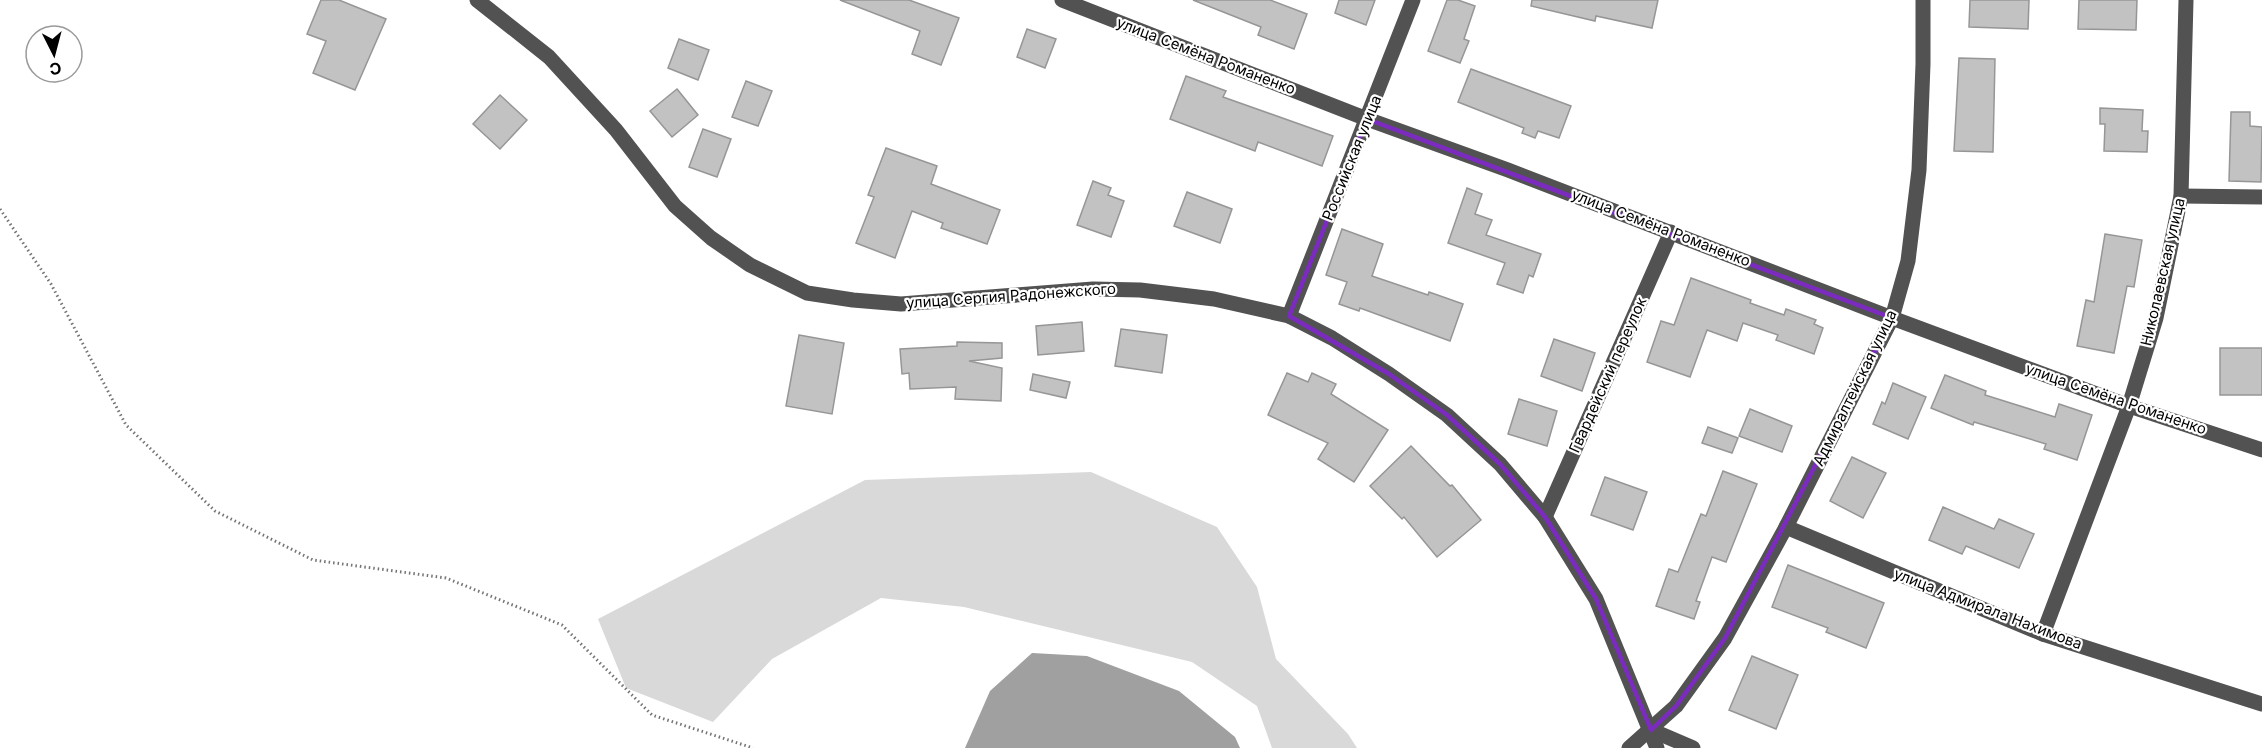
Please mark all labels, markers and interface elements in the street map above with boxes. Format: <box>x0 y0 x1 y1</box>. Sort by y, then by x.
street label: улица Семёна Романенко <box>1114 13 1298 98</box>
north arrow <box>24 24 84 84</box>
text: С <box>48 58 63 79</box>
street label: Российская улица <box>1318 92 1385 223</box>
street label: улица Семёна Романенко <box>1569 185 1753 270</box>
street label: Николаевская улица <box>2136 196 2189 348</box>
street label: улица Сергия Радонежского <box>906 279 1116 312</box>
street label: Гвардейский переулок <box>1565 294 1650 456</box>
street label: Адмиралтейская улица <box>1808 307 1901 469</box>
street label: улица Семёна Романенко <box>2023 359 2209 438</box>
street label: улица Адмирала Нахимова <box>1891 564 2085 653</box>

